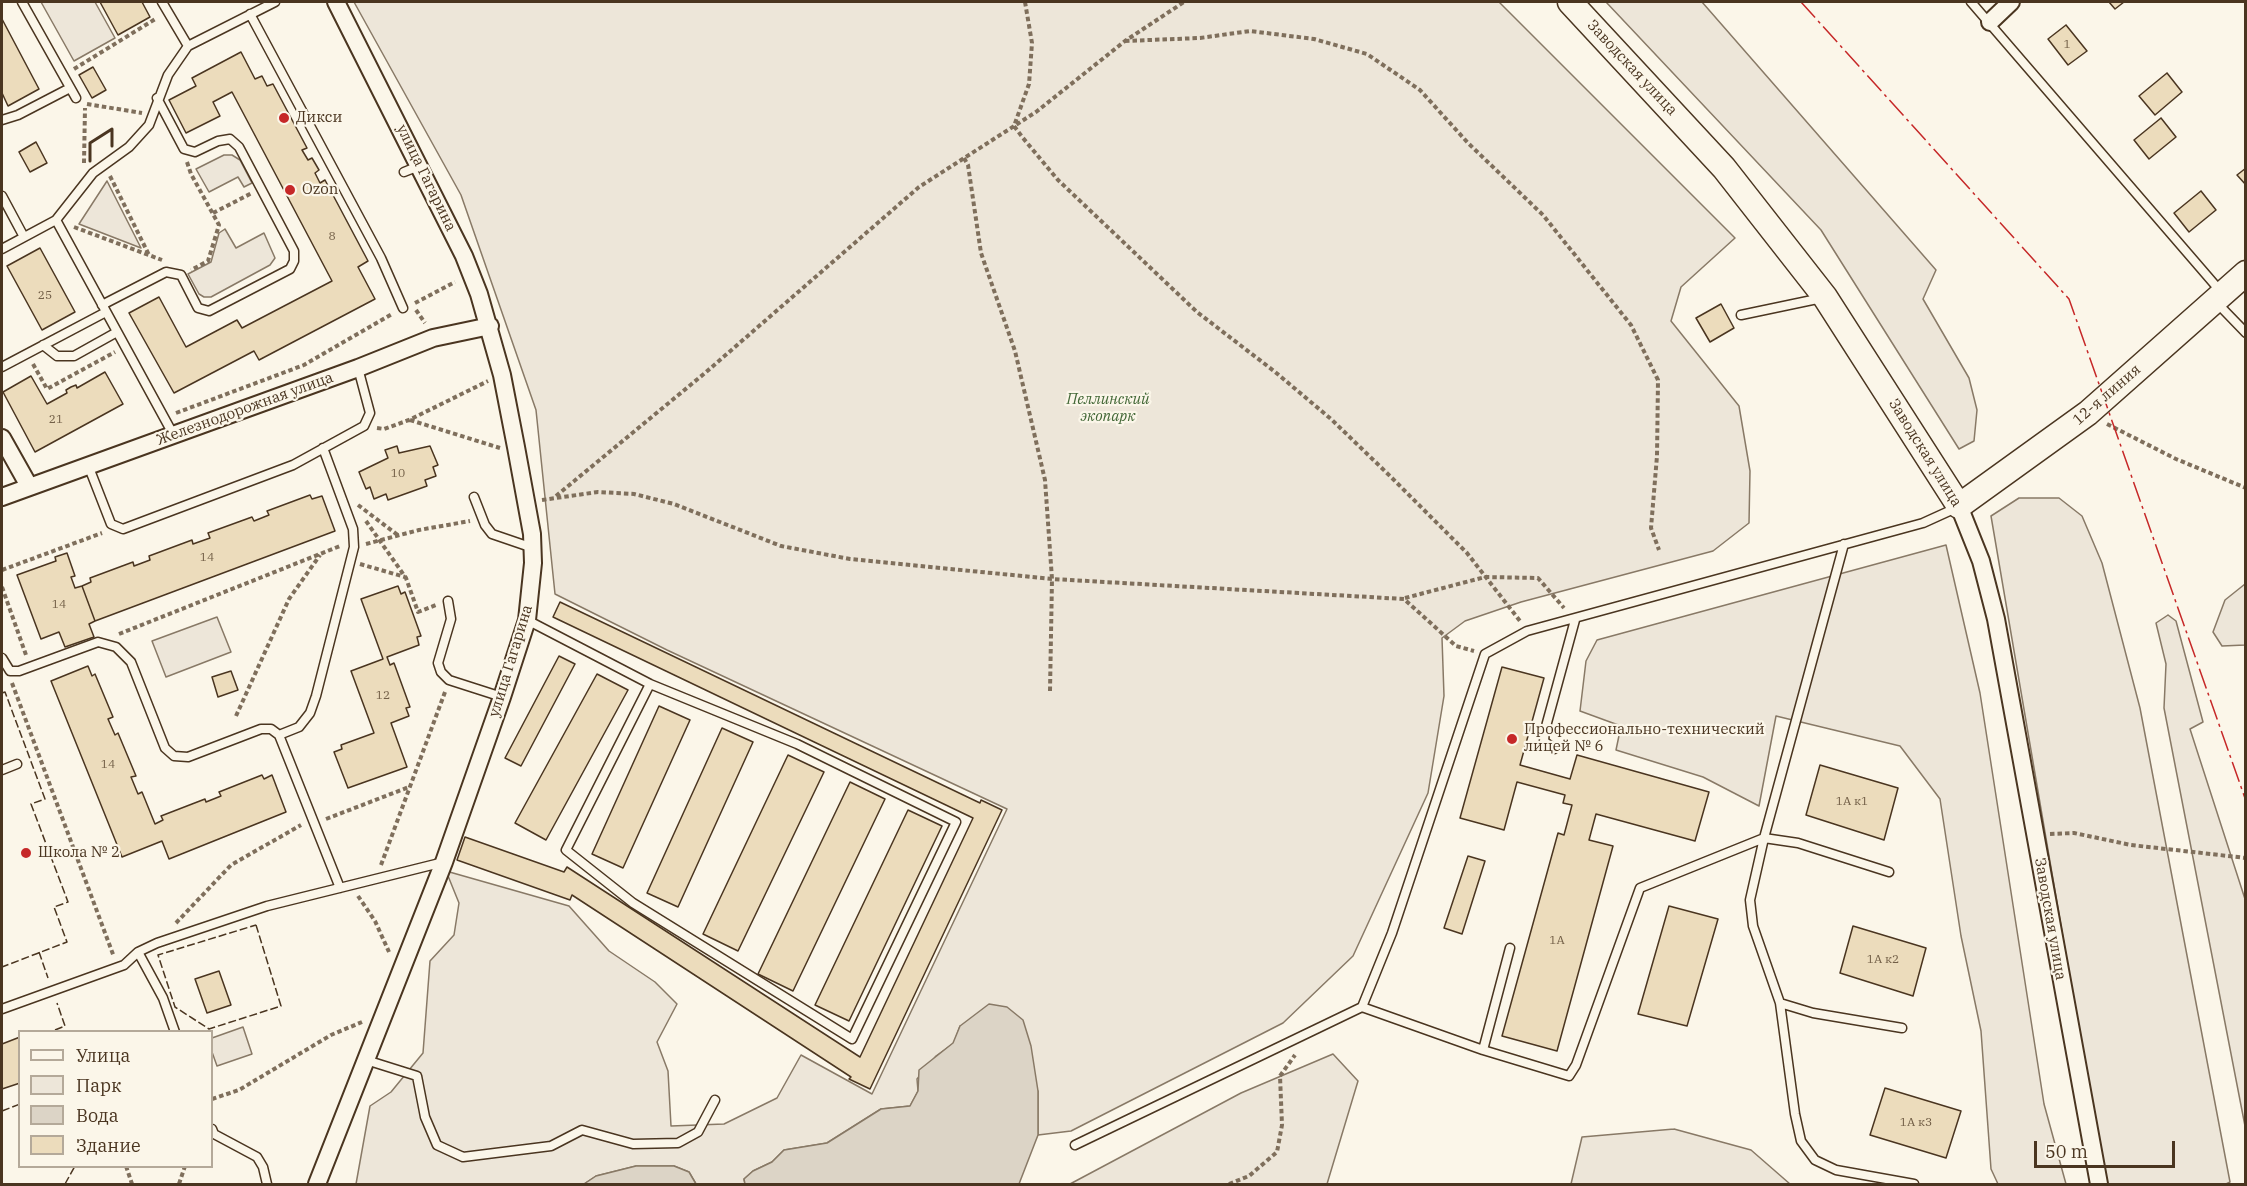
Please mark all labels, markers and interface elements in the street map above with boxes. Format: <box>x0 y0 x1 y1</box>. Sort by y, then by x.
street label: Заводская улица <box>1583 16 1681 120</box>
house number: 1 <box>2063 38 2071 52</box>
place label: Дикси <box>296 109 342 127</box>
marker: Дикси <box>277 111 291 125</box>
street label: улица Гагарина <box>392 122 460 234</box>
place label: Ozon <box>302 181 338 199</box>
marker: Ozon <box>283 183 297 197</box>
house number: 8 <box>328 230 336 244</box>
house number: 25 <box>38 289 52 303</box>
street label: 12-я линия <box>2070 361 2144 429</box>
street label: Железнодорожная улица <box>154 369 336 449</box>
park label: Пеллинский экопарк <box>1066 391 1150 426</box>
street label: Заводская улица <box>1884 396 1966 510</box>
house number: 21 <box>49 413 63 427</box>
house number: 10 <box>391 467 405 481</box>
house number: 14 <box>200 551 214 565</box>
house number: 14 <box>52 598 66 612</box>
street label: улица Гагарина <box>485 603 537 719</box>
house number: 12 <box>376 689 390 703</box>
place label: Профессионально-технический лицей № 6 <box>1524 721 1765 756</box>
marker: Профессионально-технический лицей № 6 <box>1505 732 1519 746</box>
house number: 14 <box>101 758 115 772</box>
house number: 1А к1 <box>1836 795 1868 809</box>
place label: Школа № 2 <box>38 844 120 862</box>
marker: Школа № 2 <box>19 846 33 860</box>
street label: Заводская улица <box>2030 856 2070 982</box>
house number: 1А <box>1549 934 1565 948</box>
house number: 1А к2 <box>1867 953 1899 967</box>
legend <box>18 1030 213 1168</box>
text: Улица <box>76 1044 130 1067</box>
text: Парк <box>76 1074 122 1097</box>
text: Вода <box>76 1104 119 1127</box>
house number: 1А к3 <box>1900 1116 1932 1130</box>
scale bar <box>2037 1129 2178 1167</box>
text: Здание <box>76 1134 141 1157</box>
text: 50 m <box>2045 1140 2088 1163</box>

